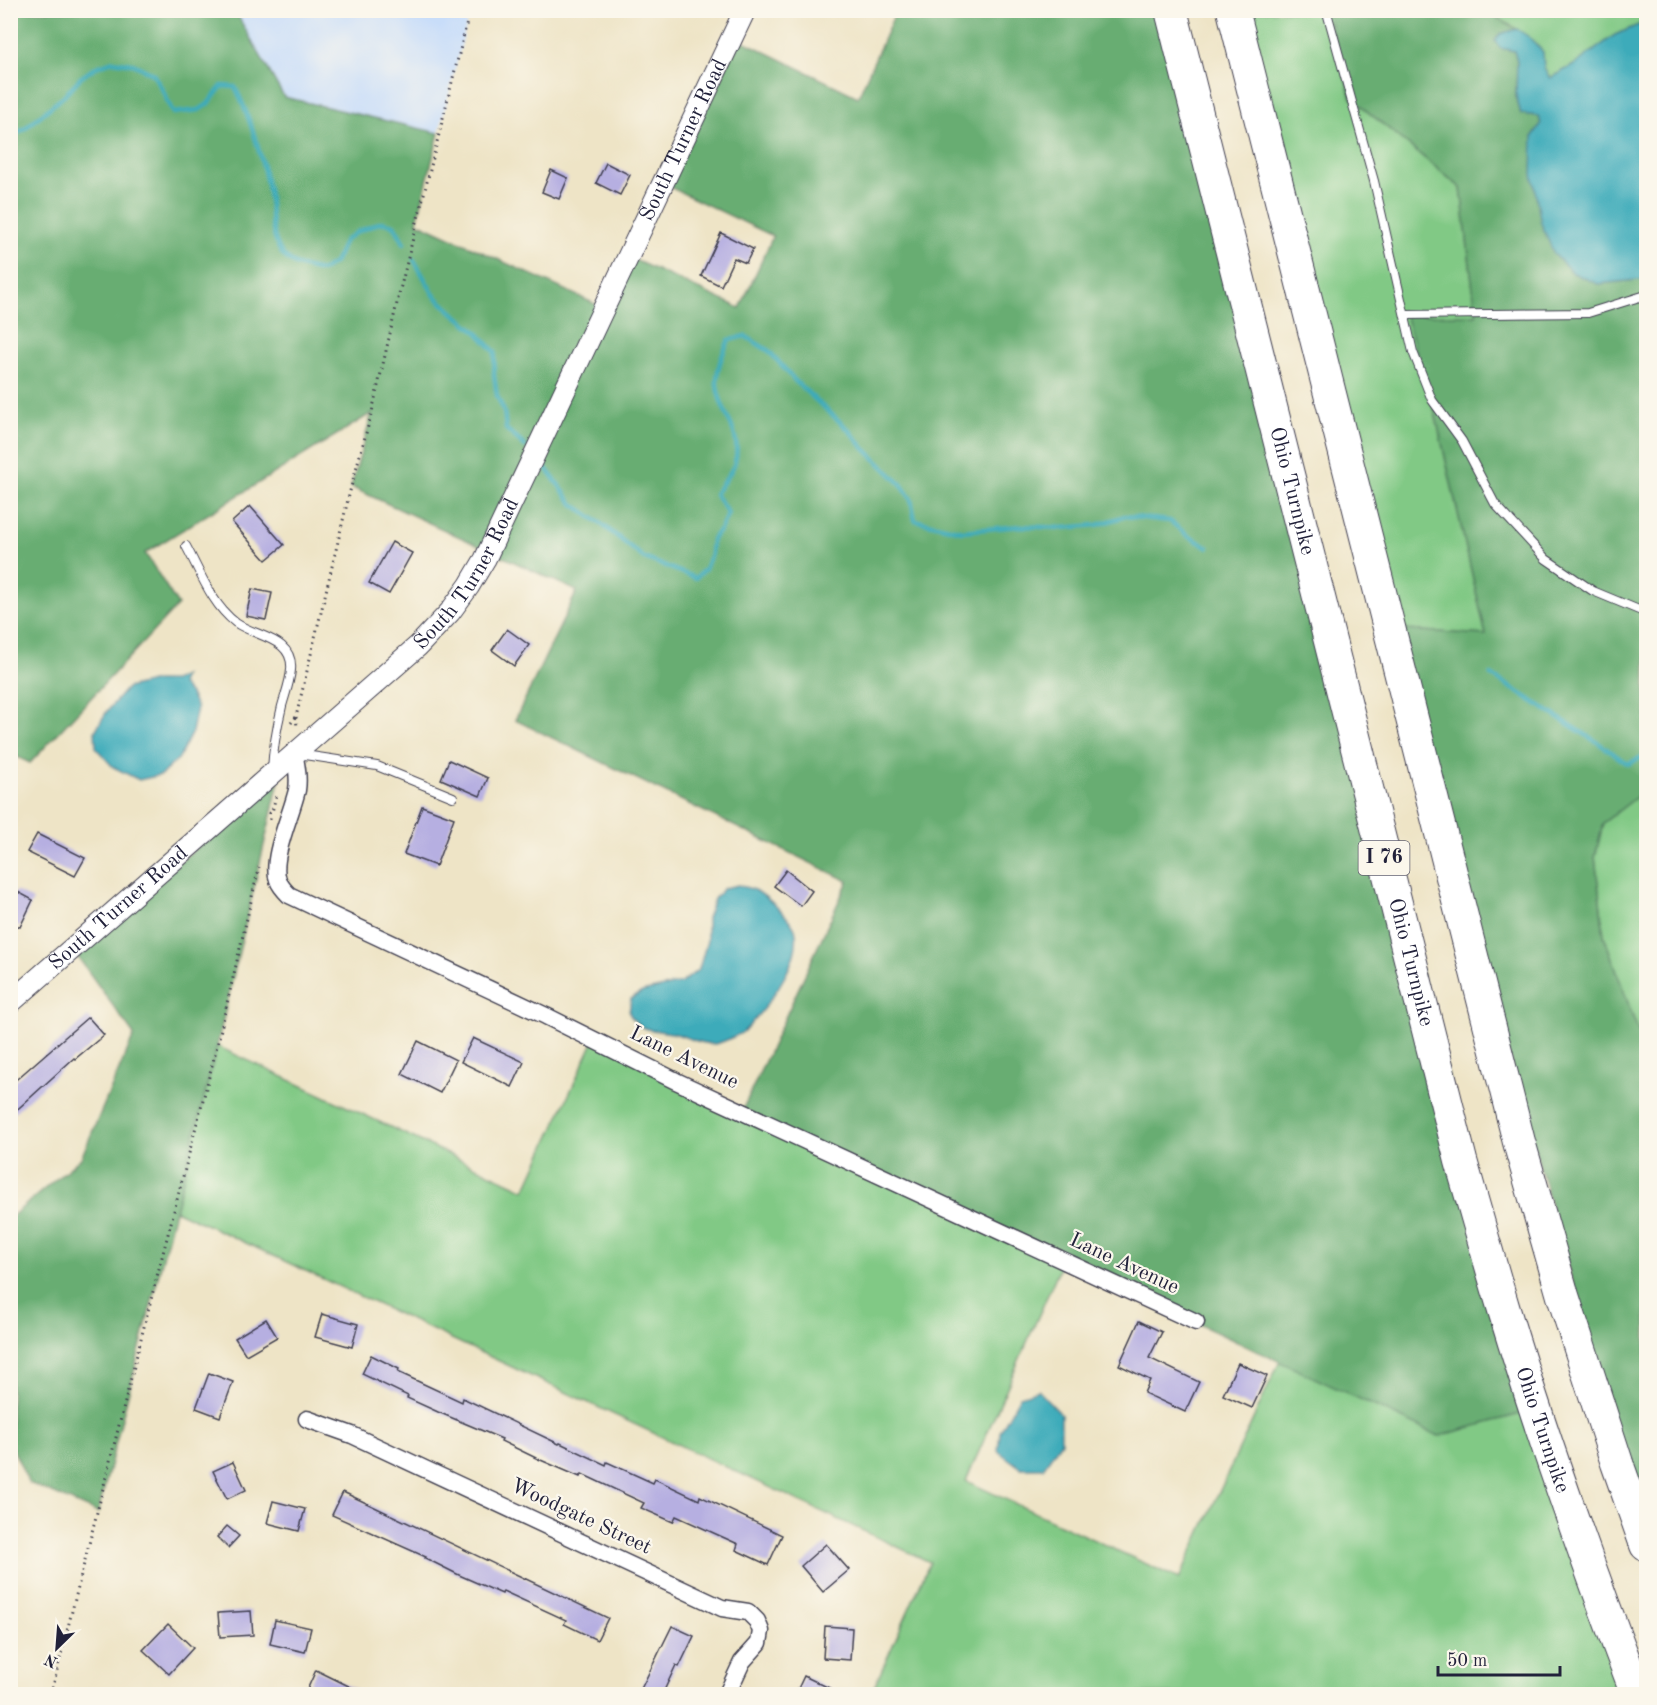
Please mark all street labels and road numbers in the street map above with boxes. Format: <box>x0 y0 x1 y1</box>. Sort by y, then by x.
street label: South Turner Road <box>636 56 731 224</box>
street label: Ohio Turnpike <box>1266 425 1318 557</box>
street label: South Turner Road <box>410 495 523 653</box>
road number: I 76 <box>1358 841 1410 875</box>
street label: South Turner Road <box>45 842 192 974</box>
street label: Ohio Turnpike <box>1385 896 1437 1029</box>
street label: Lane Avenue <box>626 1023 742 1093</box>
street label: Lane Avenue <box>1066 1230 1182 1298</box>
street label: Ohio Turnpike <box>1512 1364 1573 1496</box>
street label: Woodgate Street <box>507 1475 655 1559</box>

